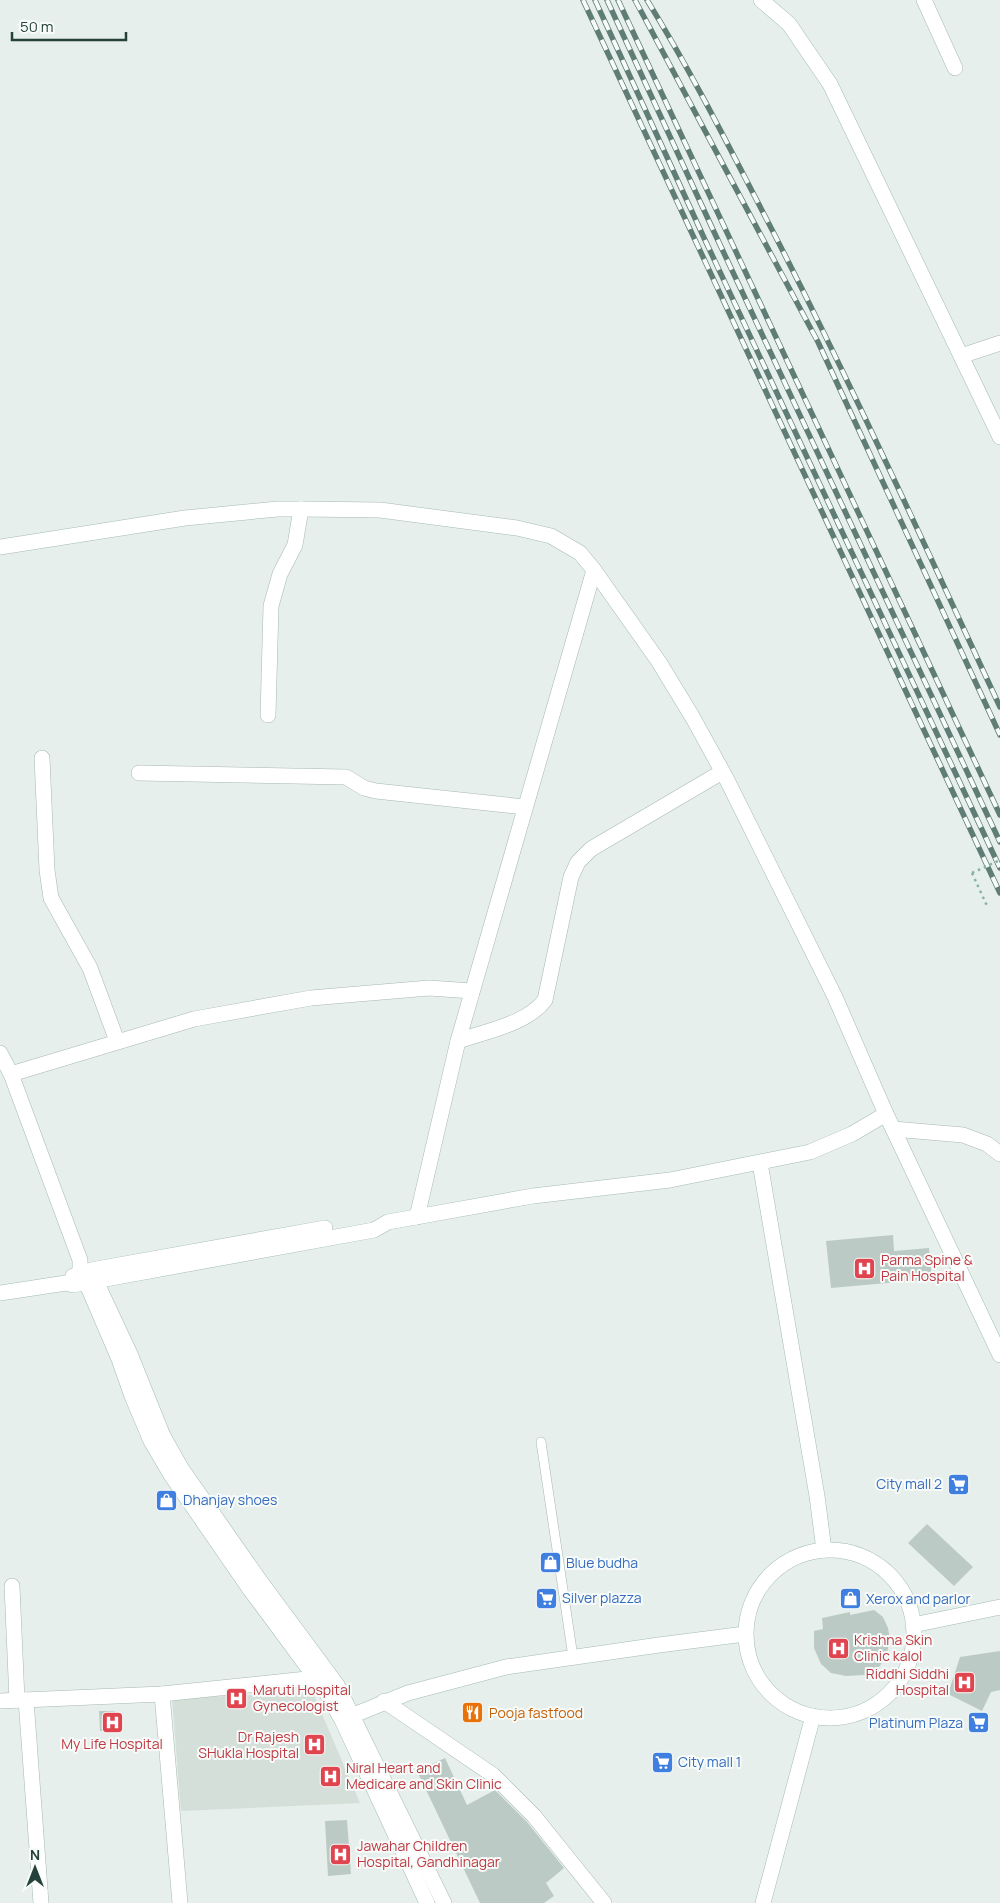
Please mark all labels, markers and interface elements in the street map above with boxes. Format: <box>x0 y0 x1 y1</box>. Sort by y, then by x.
scale bar <box>12 10 126 42</box>
text: 50 m <box>20 16 54 37</box>
place label: Parma Spine & Pain Hospital <box>881 1250 973 1285</box>
hospital icon: Parma Spine & Pain Hospital <box>853 1256 877 1280</box>
supermarket icon: City mall 2 <box>946 1472 970 1496</box>
place label: City mall 2 <box>876 1474 942 1493</box>
shop icon: Dhanjay shoes <box>155 1488 179 1512</box>
place label: Dhanjay shoes <box>183 1490 277 1509</box>
shop icon: Blue budha <box>538 1551 562 1575</box>
place label: Blue budha <box>566 1553 638 1572</box>
supermarket icon: Silver plazza <box>534 1586 558 1610</box>
shop icon: Xerox and parlor <box>838 1587 862 1611</box>
place label: Silver plazza <box>562 1588 642 1607</box>
place label: Xerox and parlor <box>866 1589 970 1608</box>
place label: Krishna Skin Clinic kalol <box>854 1630 932 1665</box>
hospital icon: Krishna Skin Clinic kalol <box>826 1636 850 1660</box>
place label: Riddhi Siddhi Hospital <box>866 1664 949 1699</box>
hospital icon: Riddhi Siddhi Hospital <box>953 1670 977 1694</box>
place label: Maruti Hospital Gynecologist <box>253 1680 351 1715</box>
hospital icon: Maruti Hospital Gynecologist <box>225 1686 249 1710</box>
restaurant icon: Pooja fastfood <box>461 1701 485 1725</box>
place label: Pooja fastfood <box>489 1703 583 1722</box>
hospital icon: My Life Hospital <box>100 1710 124 1734</box>
supermarket icon: Platinum Plaza <box>967 1711 991 1735</box>
place label: Platinum Plaza <box>869 1713 963 1732</box>
place label: Dr Rajesh SHukla Hospital <box>198 1727 299 1762</box>
hospital icon: Dr Rajesh SHukla Hospital <box>303 1733 327 1757</box>
place label: My Life Hospital <box>61 1734 163 1753</box>
supermarket icon: City mall 1 <box>650 1750 674 1774</box>
place label: City mall 1 <box>678 1752 741 1771</box>
place label: Niral Heart and Medicare and Skin Clinic <box>346 1758 502 1793</box>
hospital icon: Niral Heart and Medicare and Skin Clinic <box>318 1764 342 1788</box>
place label: Jawahar Children Hospital, Gandhinagar <box>357 1836 500 1871</box>
hospital icon: Jawahar Children Hospital, Gandhinagar <box>329 1842 353 1866</box>
north arrow <box>10 1843 60 1893</box>
text: N <box>30 1845 40 1864</box>

